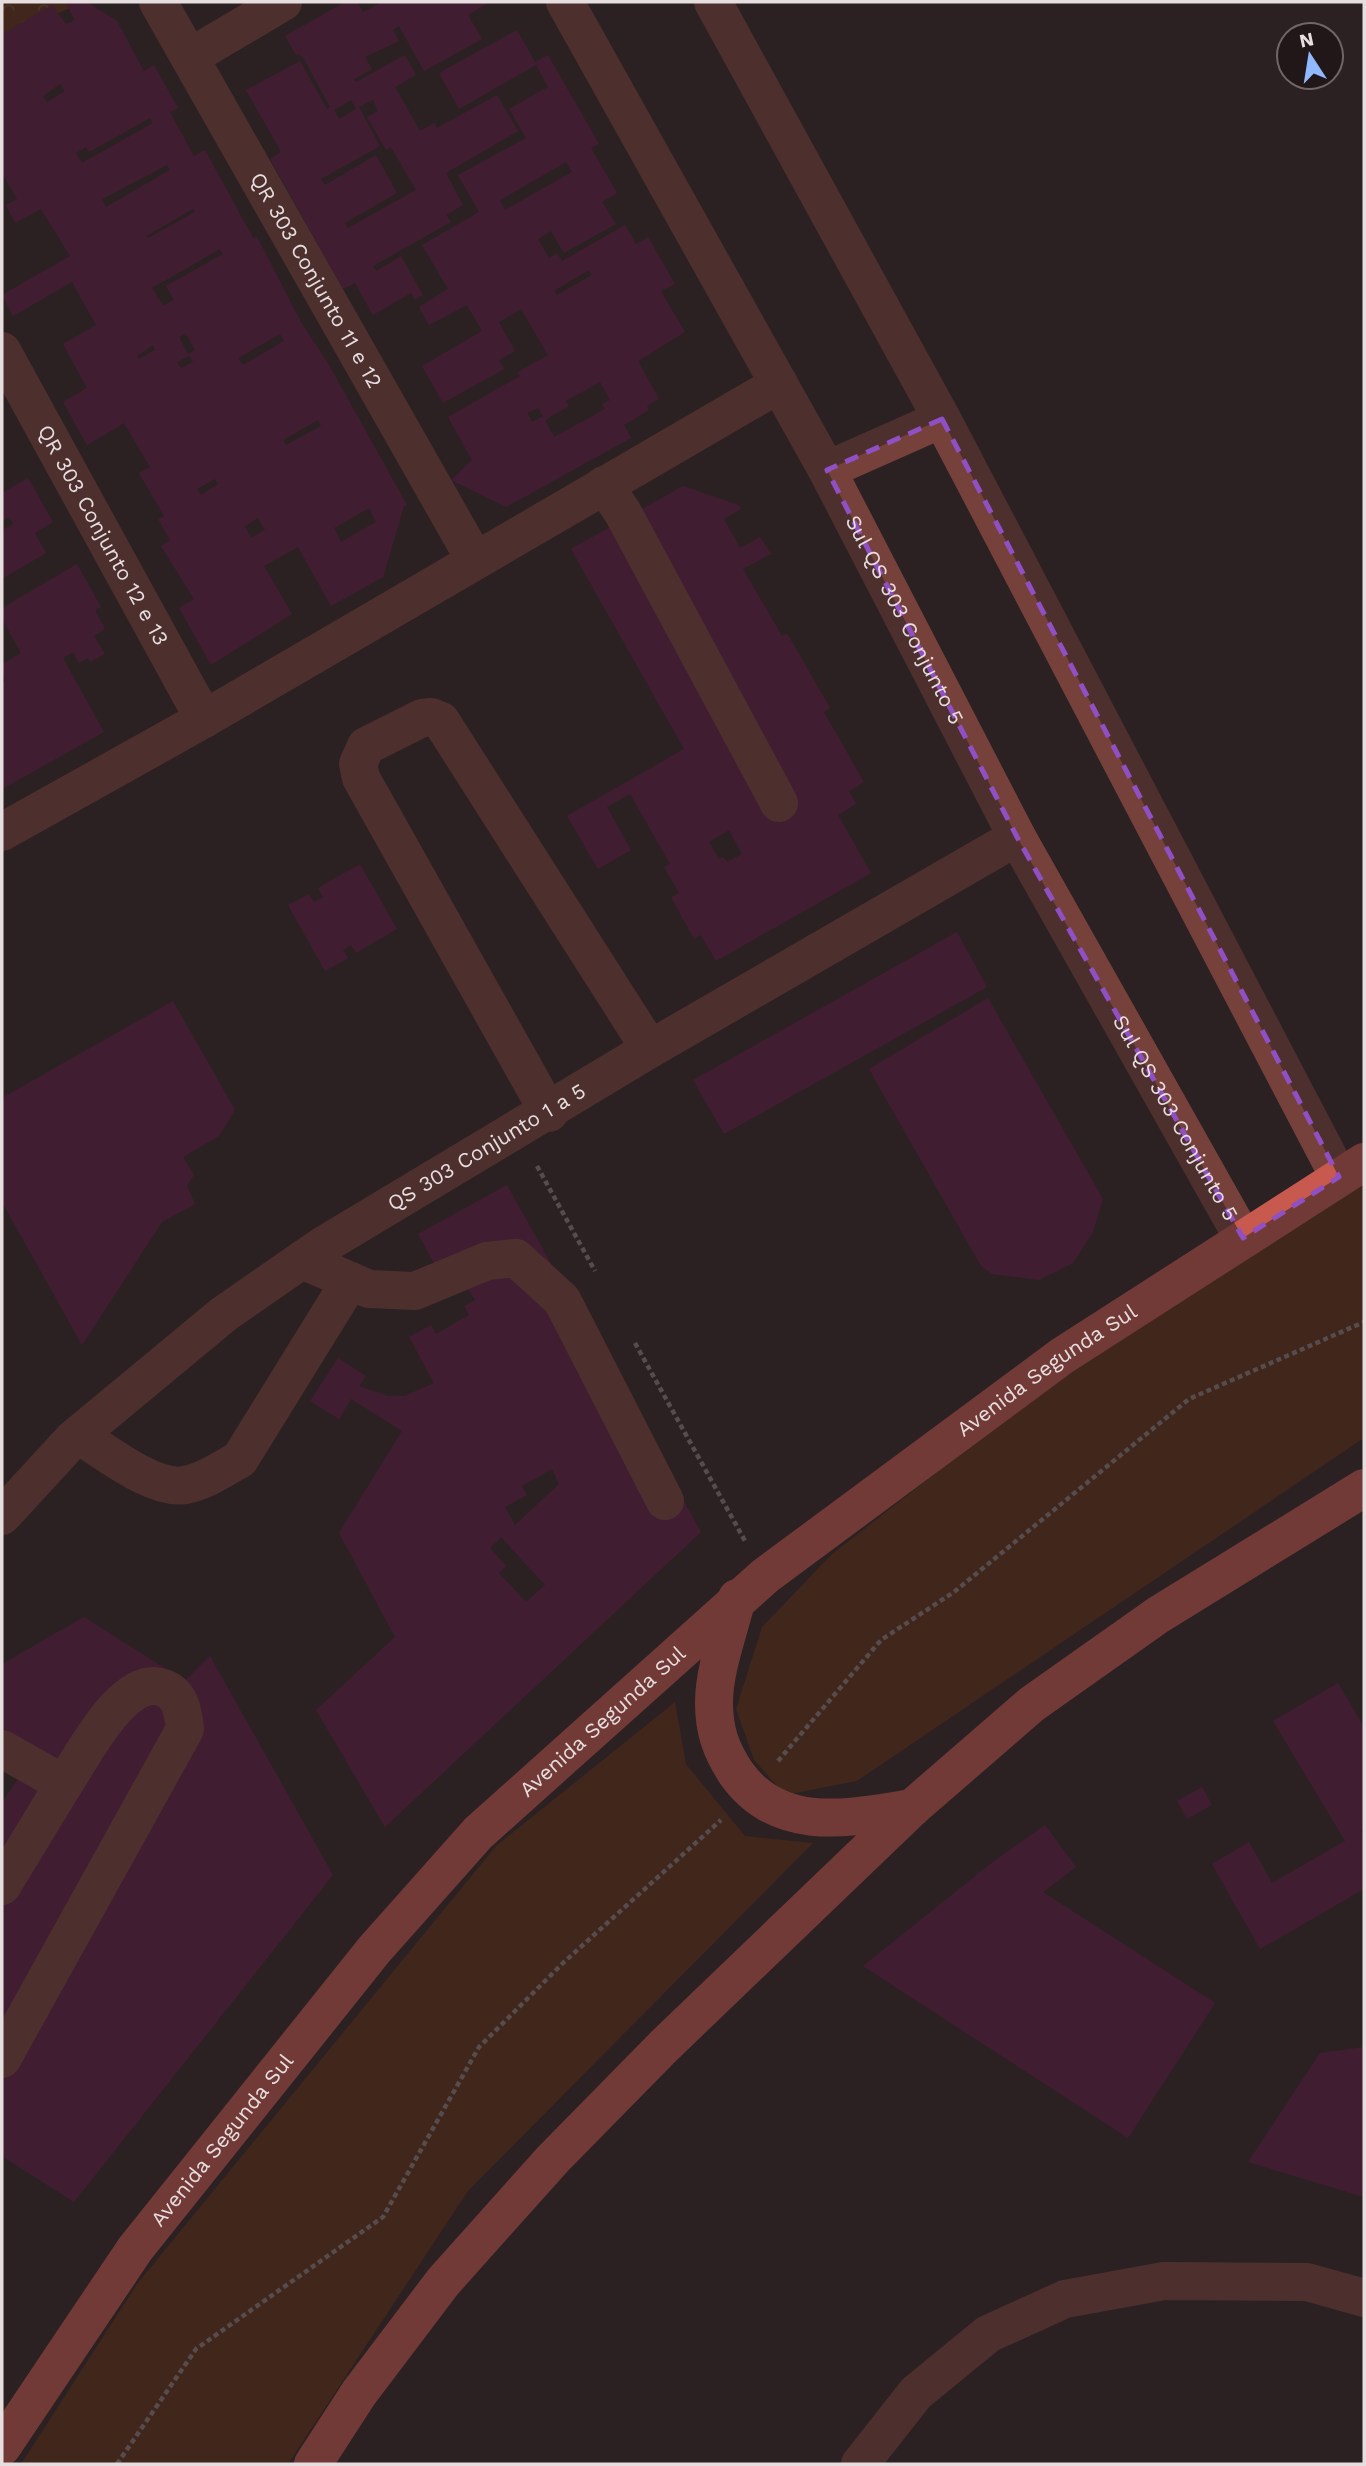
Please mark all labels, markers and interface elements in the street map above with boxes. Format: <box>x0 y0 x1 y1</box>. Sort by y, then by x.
north arrow <box>1275 21 1345 91</box>
text: N <box>1297 27 1316 53</box>
street label: QR 303 Conjunto 11 e 12 <box>245 168 388 392</box>
street label: QR 303 Conjunto 12 e 13 <box>33 420 174 649</box>
street label: Sul QS 303 Conjunto 5 <box>841 511 969 728</box>
street label: Sul QS 303 Conjunto 5 <box>1108 1010 1244 1225</box>
street label: QS 303 Conjunto 1 a 5 <box>383 1078 590 1216</box>
street label: Avenida Segunda Sul <box>952 1298 1141 1442</box>
street label: Avenida Segunda Sul <box>514 1640 691 1802</box>
street label: Avenida Segunda Sul <box>145 2048 299 2231</box>

